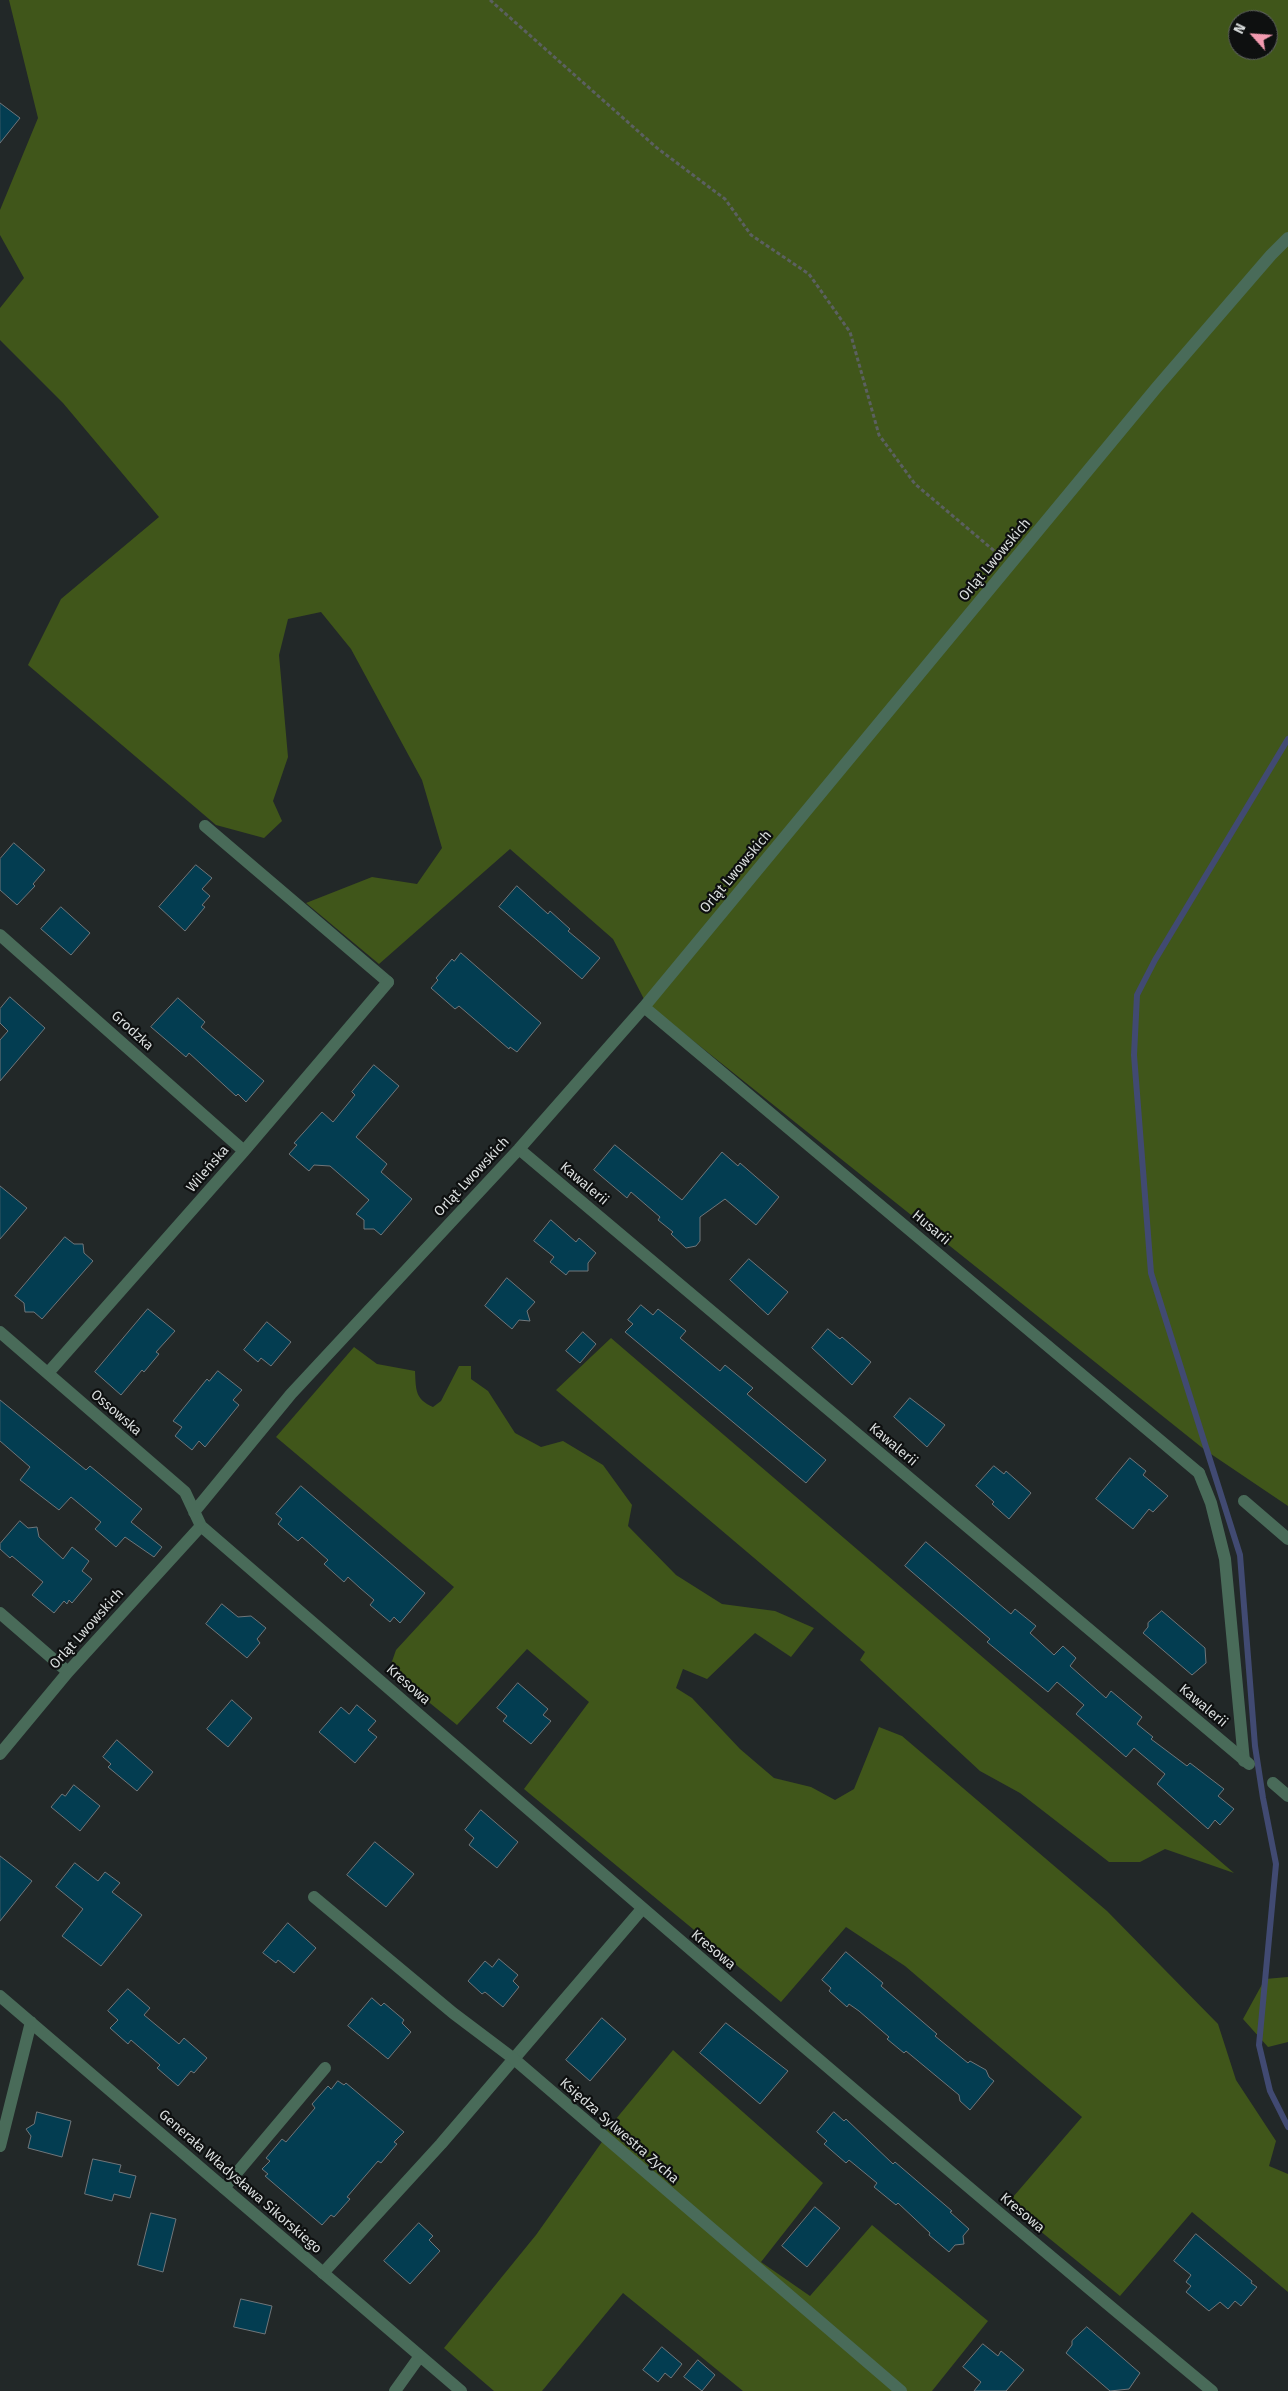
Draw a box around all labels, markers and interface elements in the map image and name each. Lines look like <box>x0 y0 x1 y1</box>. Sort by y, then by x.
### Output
north arrow <box>1228 10 1278 60</box>
text: N <box>1230 21 1250 37</box>
street label: Orląt Lwowskich <box>956 515 1034 605</box>
street label: Orląt Lwowskich <box>697 827 775 917</box>
street label: Grodzka <box>107 1008 157 1054</box>
street label: Orląt Lwowskich <box>431 1134 513 1220</box>
street label: Wileńska <box>183 1142 233 1196</box>
street label: Kawalerii <box>556 1159 612 1209</box>
street label: Husarii <box>908 1207 954 1249</box>
street label: Ossowska <box>87 1386 145 1440</box>
street label: Kawalerii <box>865 1420 921 1470</box>
street label: Orląt Lwowskich <box>46 1585 128 1673</box>
street label: Kresowa <box>382 1661 434 1709</box>
street label: Kawalerii <box>1175 1681 1231 1731</box>
street label: Kresowa <box>687 1927 739 1973</box>
street label: Księdza Sylwestra Zycha <box>556 2075 682 2187</box>
street label: Generała Władysława Sikorskiego <box>155 2107 325 2257</box>
street label: Kresowa <box>996 2190 1048 2236</box>

